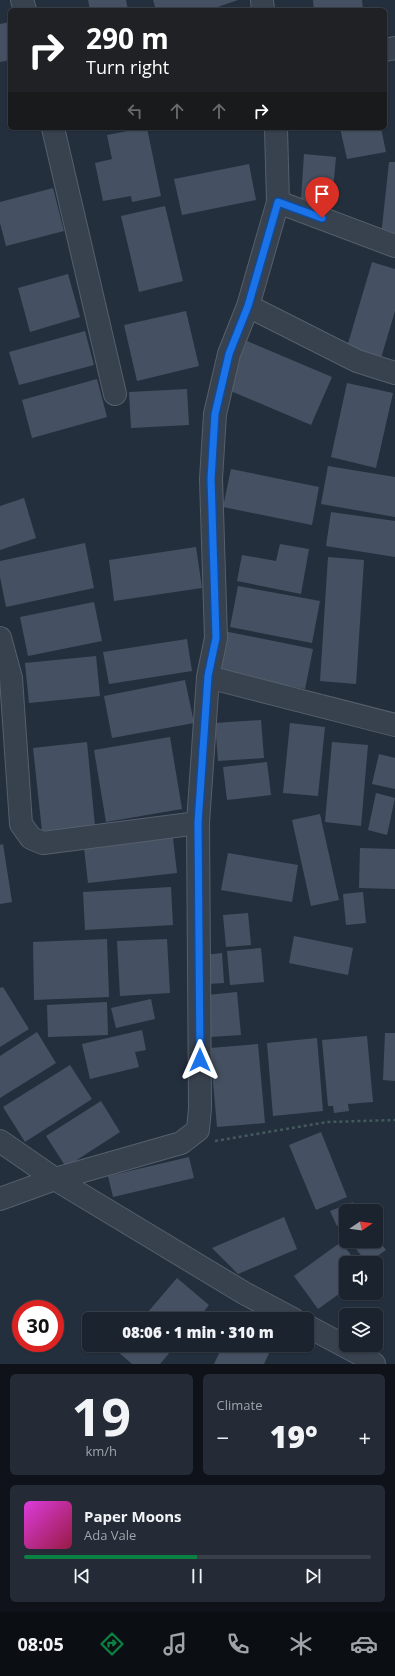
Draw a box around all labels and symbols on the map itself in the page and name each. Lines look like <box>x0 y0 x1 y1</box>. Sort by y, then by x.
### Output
pin <box>305 177 339 218</box>
position arrow <box>179 1039 221 1081</box>
north arrow <box>339 1204 383 1248</box>
speed limit sign: 30 <box>12 1300 64 1352</box>

